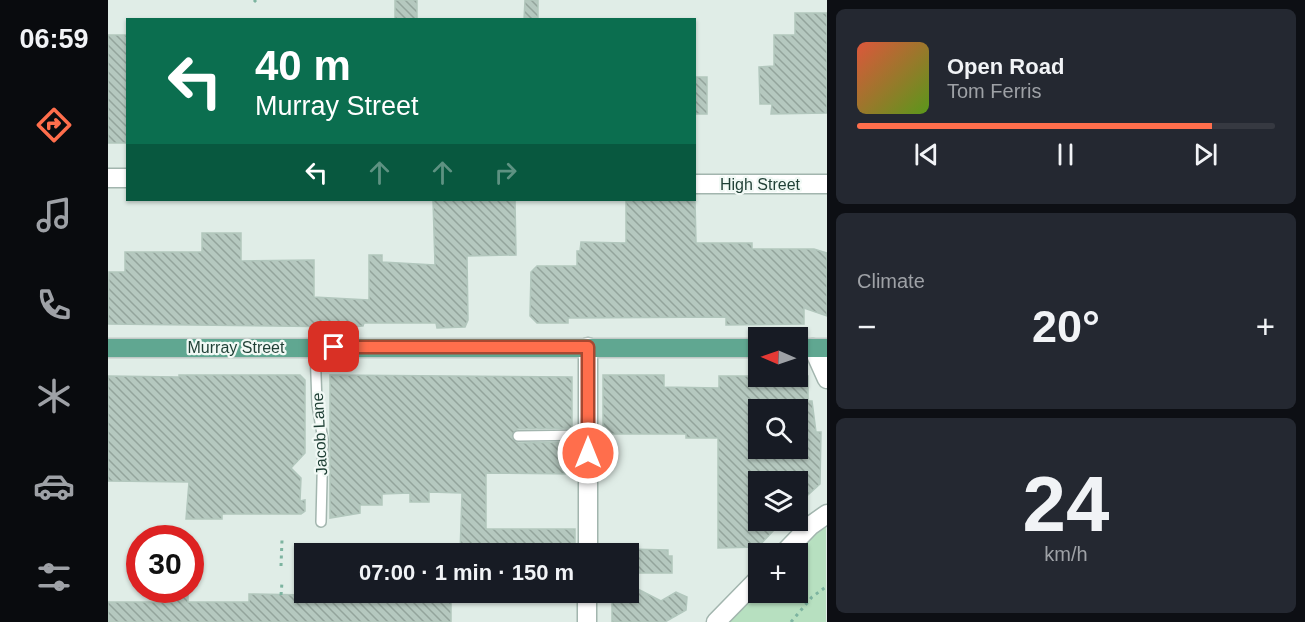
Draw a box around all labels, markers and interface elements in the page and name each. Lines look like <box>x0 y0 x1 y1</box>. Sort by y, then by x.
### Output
text: 06:59 <box>19 24 89 54</box>
icon: left <box>156 42 234 120</box>
text: 40 m <box>255 42 351 89</box>
text: Open Road <box>947 54 1064 79</box>
text: Tom Ferris <box>947 80 1041 102</box>
text: Murray Street <box>255 91 419 121</box>
icon: directions <box>33 104 75 146</box>
icon: previous <box>910 138 943 171</box>
icon: pause <box>1049 138 1082 171</box>
icon: next <box>1189 138 1222 171</box>
icon: left <box>300 156 333 189</box>
icon: ahead <box>363 156 396 189</box>
icon: ahead <box>426 156 459 189</box>
icon: right <box>489 156 522 189</box>
street label: High Street <box>720 176 801 193</box>
icon: music <box>33 194 75 236</box>
text: Climate <box>857 270 925 292</box>
icon: phone <box>33 284 75 326</box>
text: 20° <box>1032 301 1100 352</box>
text: − <box>857 308 876 345</box>
text: + <box>1256 308 1275 345</box>
pin <box>308 321 359 372</box>
north arrow <box>748 327 808 387</box>
map controls <box>748 327 808 603</box>
icon: arrive <box>317 330 350 363</box>
street label: Murray Street <box>188 339 285 356</box>
icon: climate <box>33 375 75 417</box>
street label: Jacob Lane <box>309 392 330 476</box>
button: search <box>748 399 808 459</box>
position arrow <box>556 421 620 485</box>
text: 24 <box>1023 460 1109 548</box>
icon: car <box>33 465 75 507</box>
button: layers <box>748 471 808 531</box>
speed limit sign: 30 <box>126 525 204 603</box>
button: + <box>748 543 808 603</box>
text: km/h <box>1044 543 1088 565</box>
icon: filters <box>33 556 75 598</box>
text: 07:00 · 1 min · 150 m <box>359 560 574 585</box>

